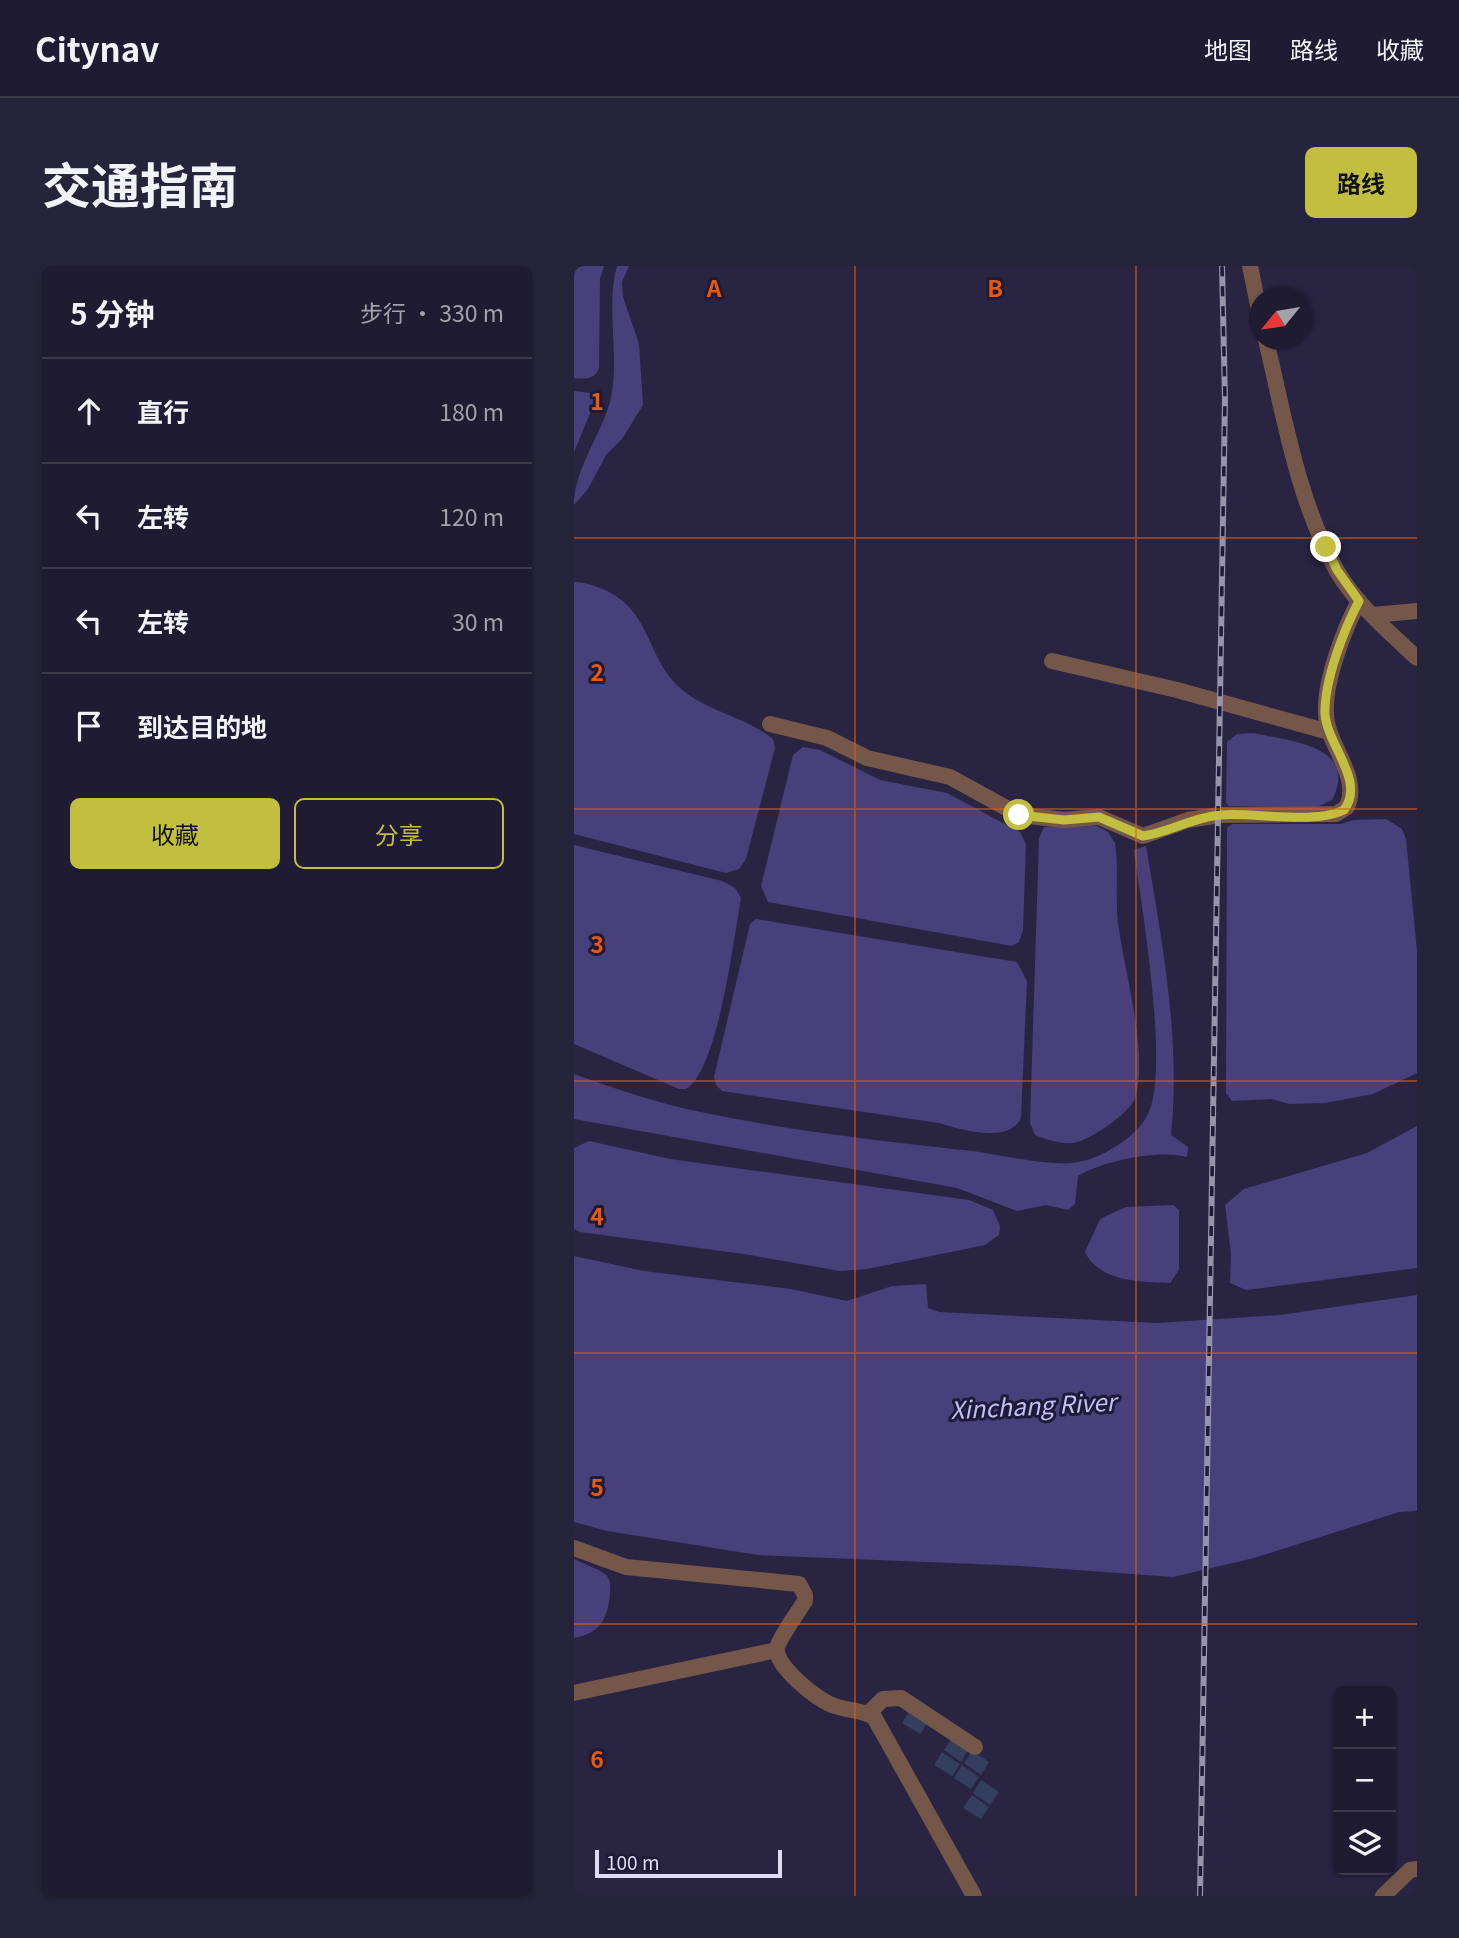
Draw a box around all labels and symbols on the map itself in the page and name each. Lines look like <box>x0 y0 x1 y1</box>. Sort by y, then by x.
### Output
text: A <box>706 270 722 304</box>
text: B <box>987 270 1003 304</box>
north arrow <box>1249 287 1312 350</box>
text: 1 <box>590 383 604 417</box>
route end <box>1310 531 1341 562</box>
text: 2 <box>590 654 604 688</box>
route start <box>1003 799 1034 830</box>
text: 3 <box>590 926 604 960</box>
text: 4 <box>590 1198 604 1232</box>
water label: Xinchang River <box>949 1382 1120 1426</box>
text: 5 <box>590 1469 604 1503</box>
text: 6 <box>590 1741 604 1775</box>
scale bar <box>595 1847 782 1879</box>

